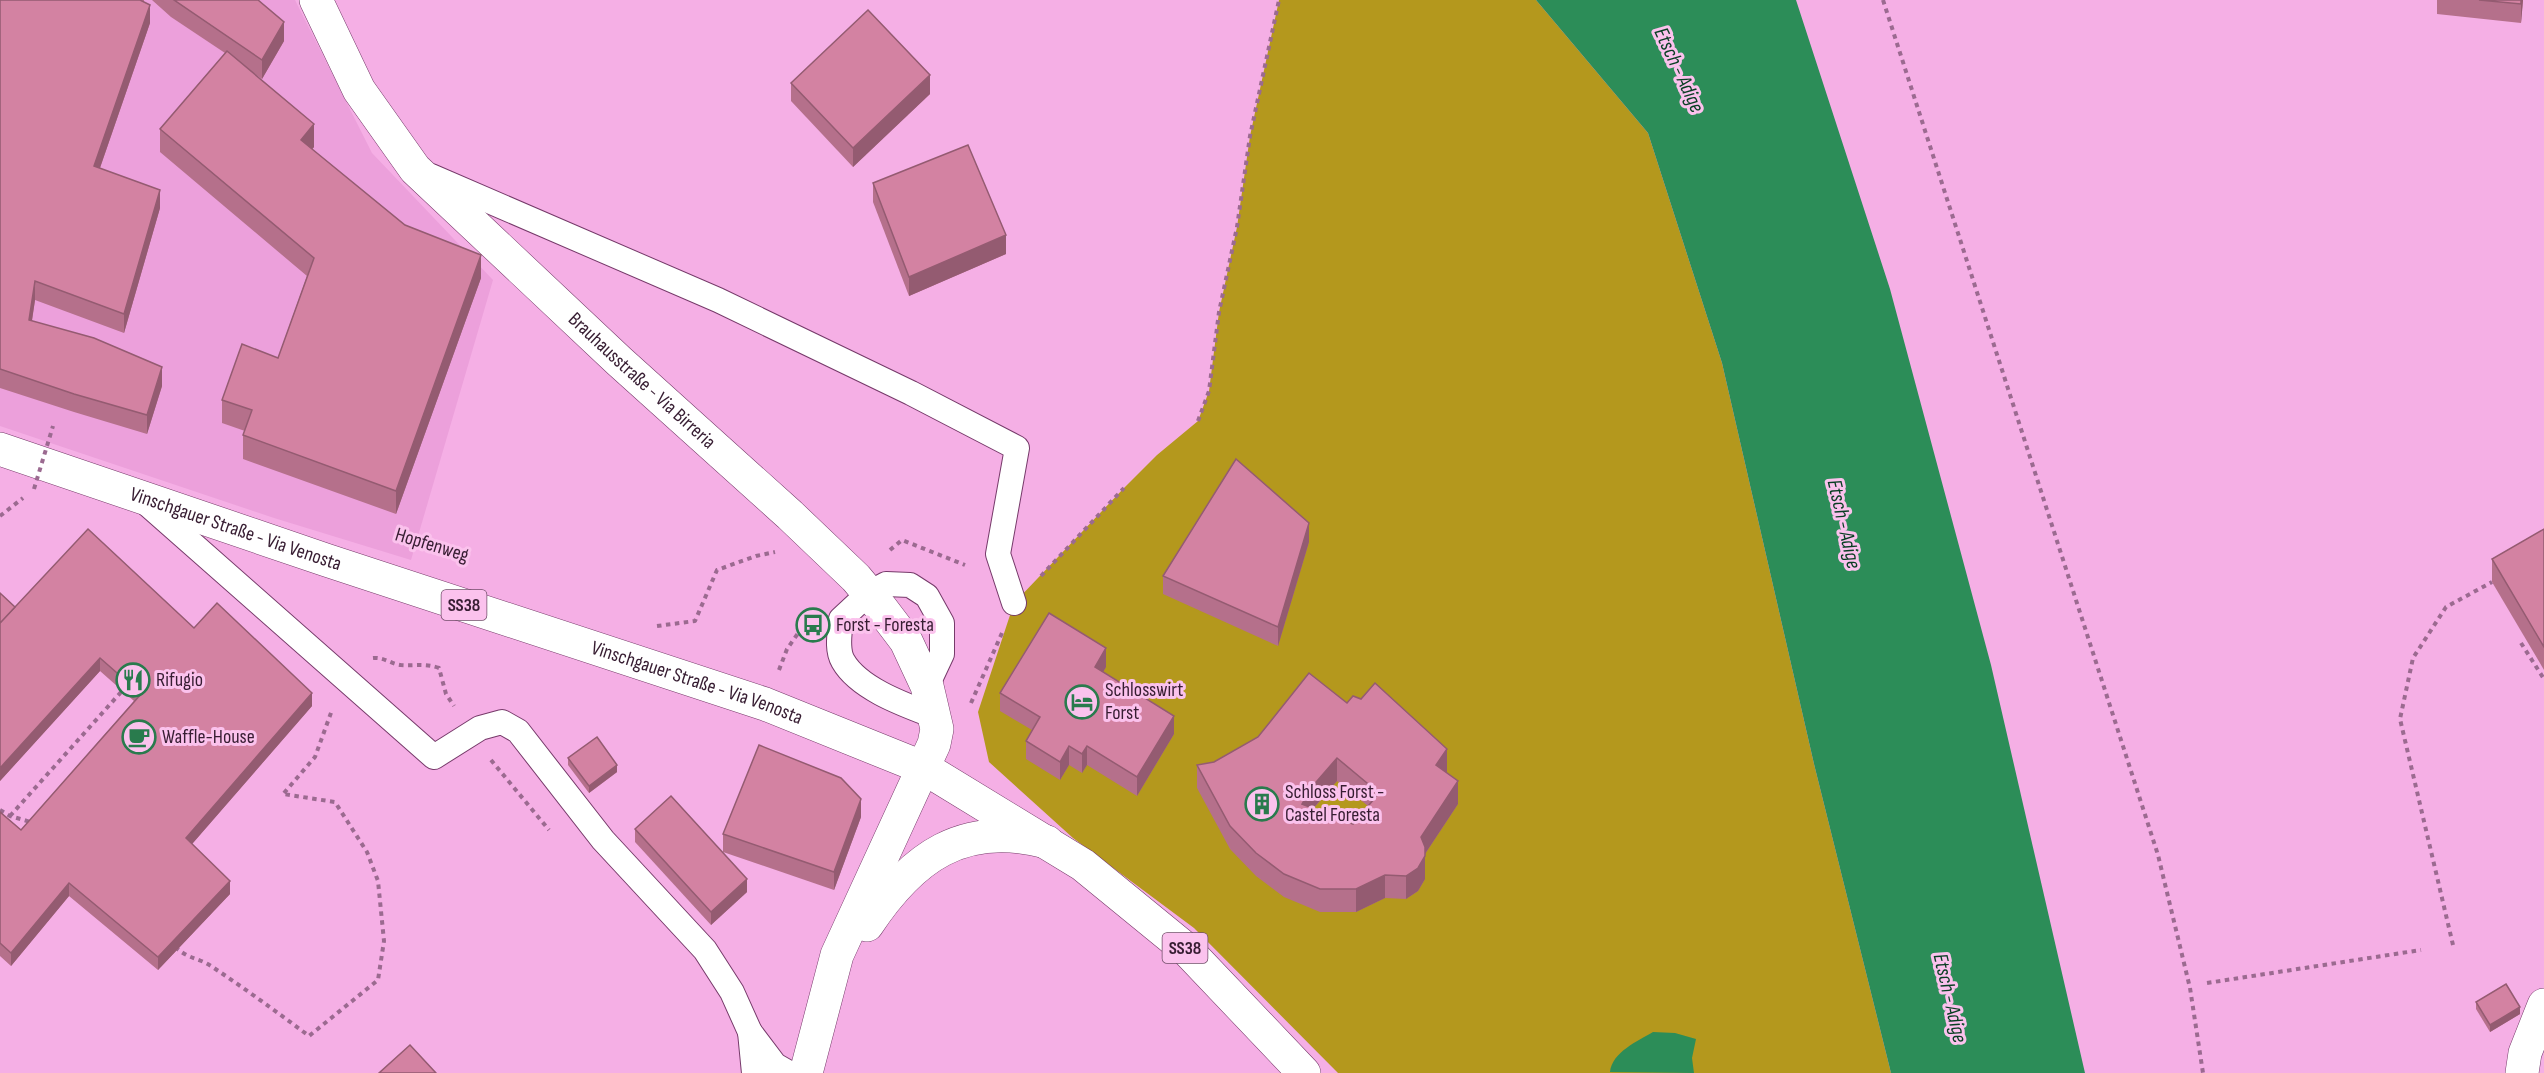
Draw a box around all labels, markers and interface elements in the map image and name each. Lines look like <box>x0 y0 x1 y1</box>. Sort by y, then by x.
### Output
water label: Etsch - Adige <box>1648 24 1710 116</box>
street label: Brauhausstraße - Via Birreria <box>563 307 721 454</box>
water label: Etsch - Adige <box>1822 477 1866 571</box>
street label: Vinschgauer Straße - Via Venosta <box>127 482 344 576</box>
street label: Hopfenweg <box>392 522 472 568</box>
road number: SS38 <box>442 590 486 620</box>
bus stop icon: Forst - Foresta <box>795 607 831 643</box>
place label: Forst - Foresta <box>836 613 934 637</box>
street label: Vinschgauer Straße - Via Venosta <box>588 636 806 730</box>
restaurant icon: Rifugio <box>115 662 151 698</box>
place label: Rifugio <box>156 668 203 692</box>
place label: Schlosswirt Forst <box>1105 678 1183 725</box>
hotel icon: Schlosswirt Forst <box>1064 684 1100 720</box>
cafe icon: Waffle-House <box>121 719 157 755</box>
place label: Waffle-House <box>162 725 255 749</box>
place label: Schloss Forst - Castel Foresta <box>1285 780 1384 827</box>
building icon: Schloss Forst - Castel Foresta <box>1244 786 1280 822</box>
road number: SS38 <box>1162 933 1208 963</box>
water label: Etsch - Adige <box>1928 951 1972 1045</box>

